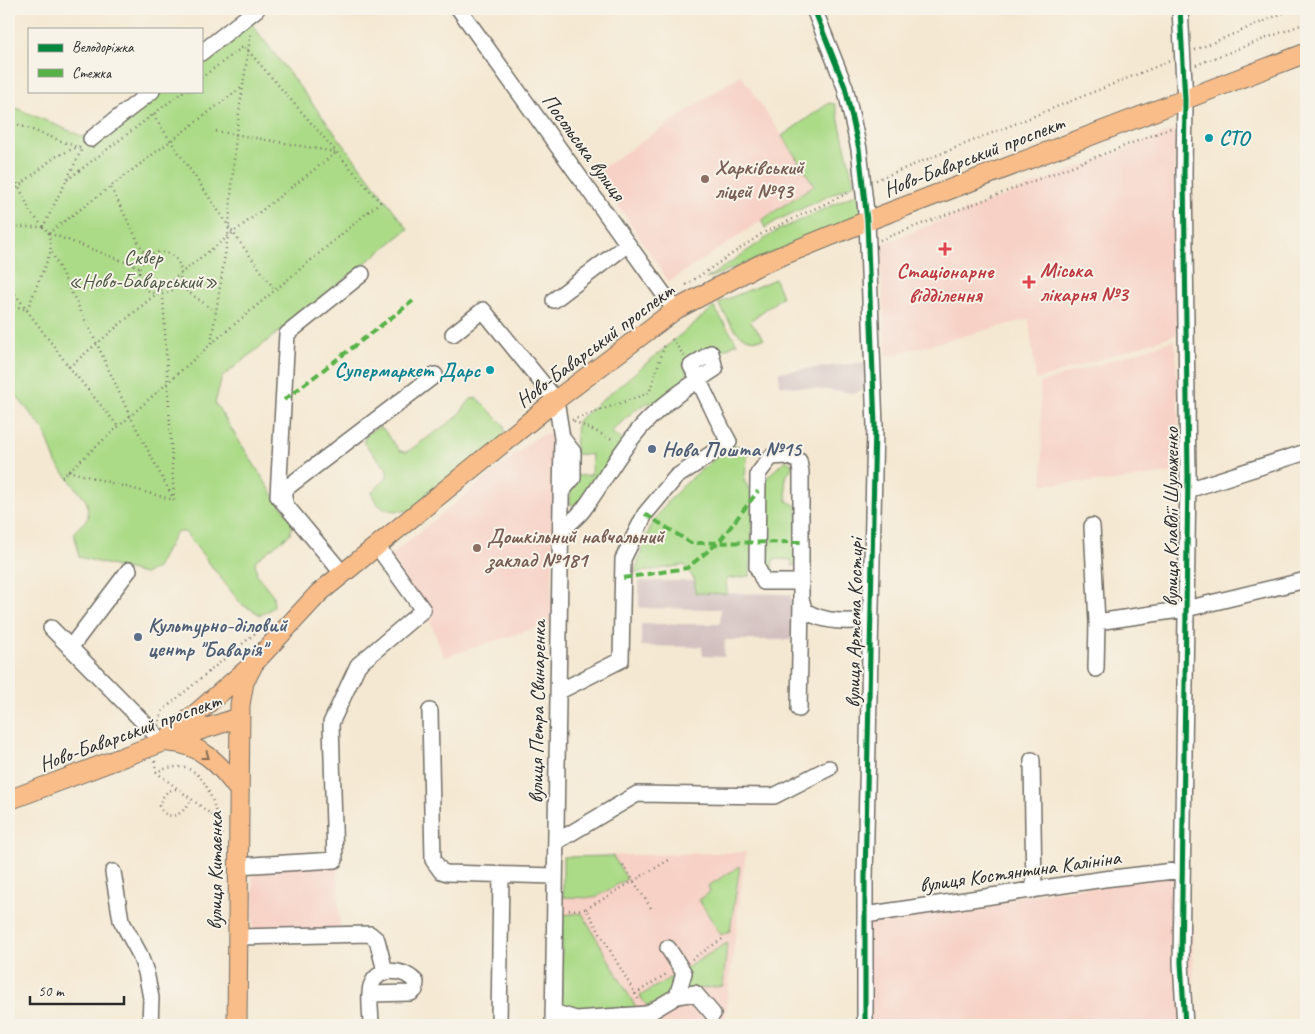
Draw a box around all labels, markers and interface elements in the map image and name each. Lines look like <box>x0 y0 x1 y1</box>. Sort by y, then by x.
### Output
legend <box>28 28 202 92</box>
text: Велодоріжка <box>72 38 135 57</box>
text: Стежка <box>72 64 112 83</box>
street label: Посольська вулиця <box>536 88 633 207</box>
street label: Ново-Баварський проспект <box>880 109 1069 203</box>
place label: CTO <box>1219 125 1252 151</box>
marker: CTO <box>1203 132 1215 144</box>
place label: Харківський ліцей №93 <box>715 154 806 204</box>
marker: Харківський ліцей №93 <box>699 173 711 185</box>
marker: Стаціонарне відділення <box>938 242 952 256</box>
park label: Сквер «Ново-Баварський» <box>68 244 218 294</box>
place label: Міська лікарня №3 <box>1040 257 1130 307</box>
place label: Стаціонарне відділення <box>896 258 996 308</box>
marker: Міська лікарня №3 <box>1022 275 1036 289</box>
street label: Ново-Баварський проспект <box>511 276 680 413</box>
place label: Супермаркет Дарс <box>334 357 481 383</box>
marker: Супермаркет Дарс <box>484 364 496 376</box>
street label: вулиця Клавдії Шульженко <box>1158 426 1184 607</box>
place label: Нова Пошта №15 <box>662 436 803 462</box>
marker: Нова Пошта №15 <box>646 443 658 455</box>
place label: Дошкільний навчальний заклад №181 <box>484 523 666 574</box>
street label: вулиця Артема Костирі <box>840 535 869 708</box>
marker: Дошкільний навчальний заклад №181 <box>471 542 483 554</box>
place label: Культурно-діловий центр "Баварія" <box>148 612 289 662</box>
street label: вулиця Петра Свинаренка <box>522 618 552 804</box>
marker: Культурно-діловий центр "Баварія" <box>132 631 144 643</box>
street label: Ново-Баварський проспект <box>35 687 226 777</box>
one-way arrow <box>200 750 209 758</box>
street label: вулиця Китаєнка <box>202 810 228 930</box>
street label: вулиця Костянтина Калініна <box>918 844 1124 898</box>
scale bar <box>30 974 124 1006</box>
text: 50 m <box>38 982 65 1001</box>

